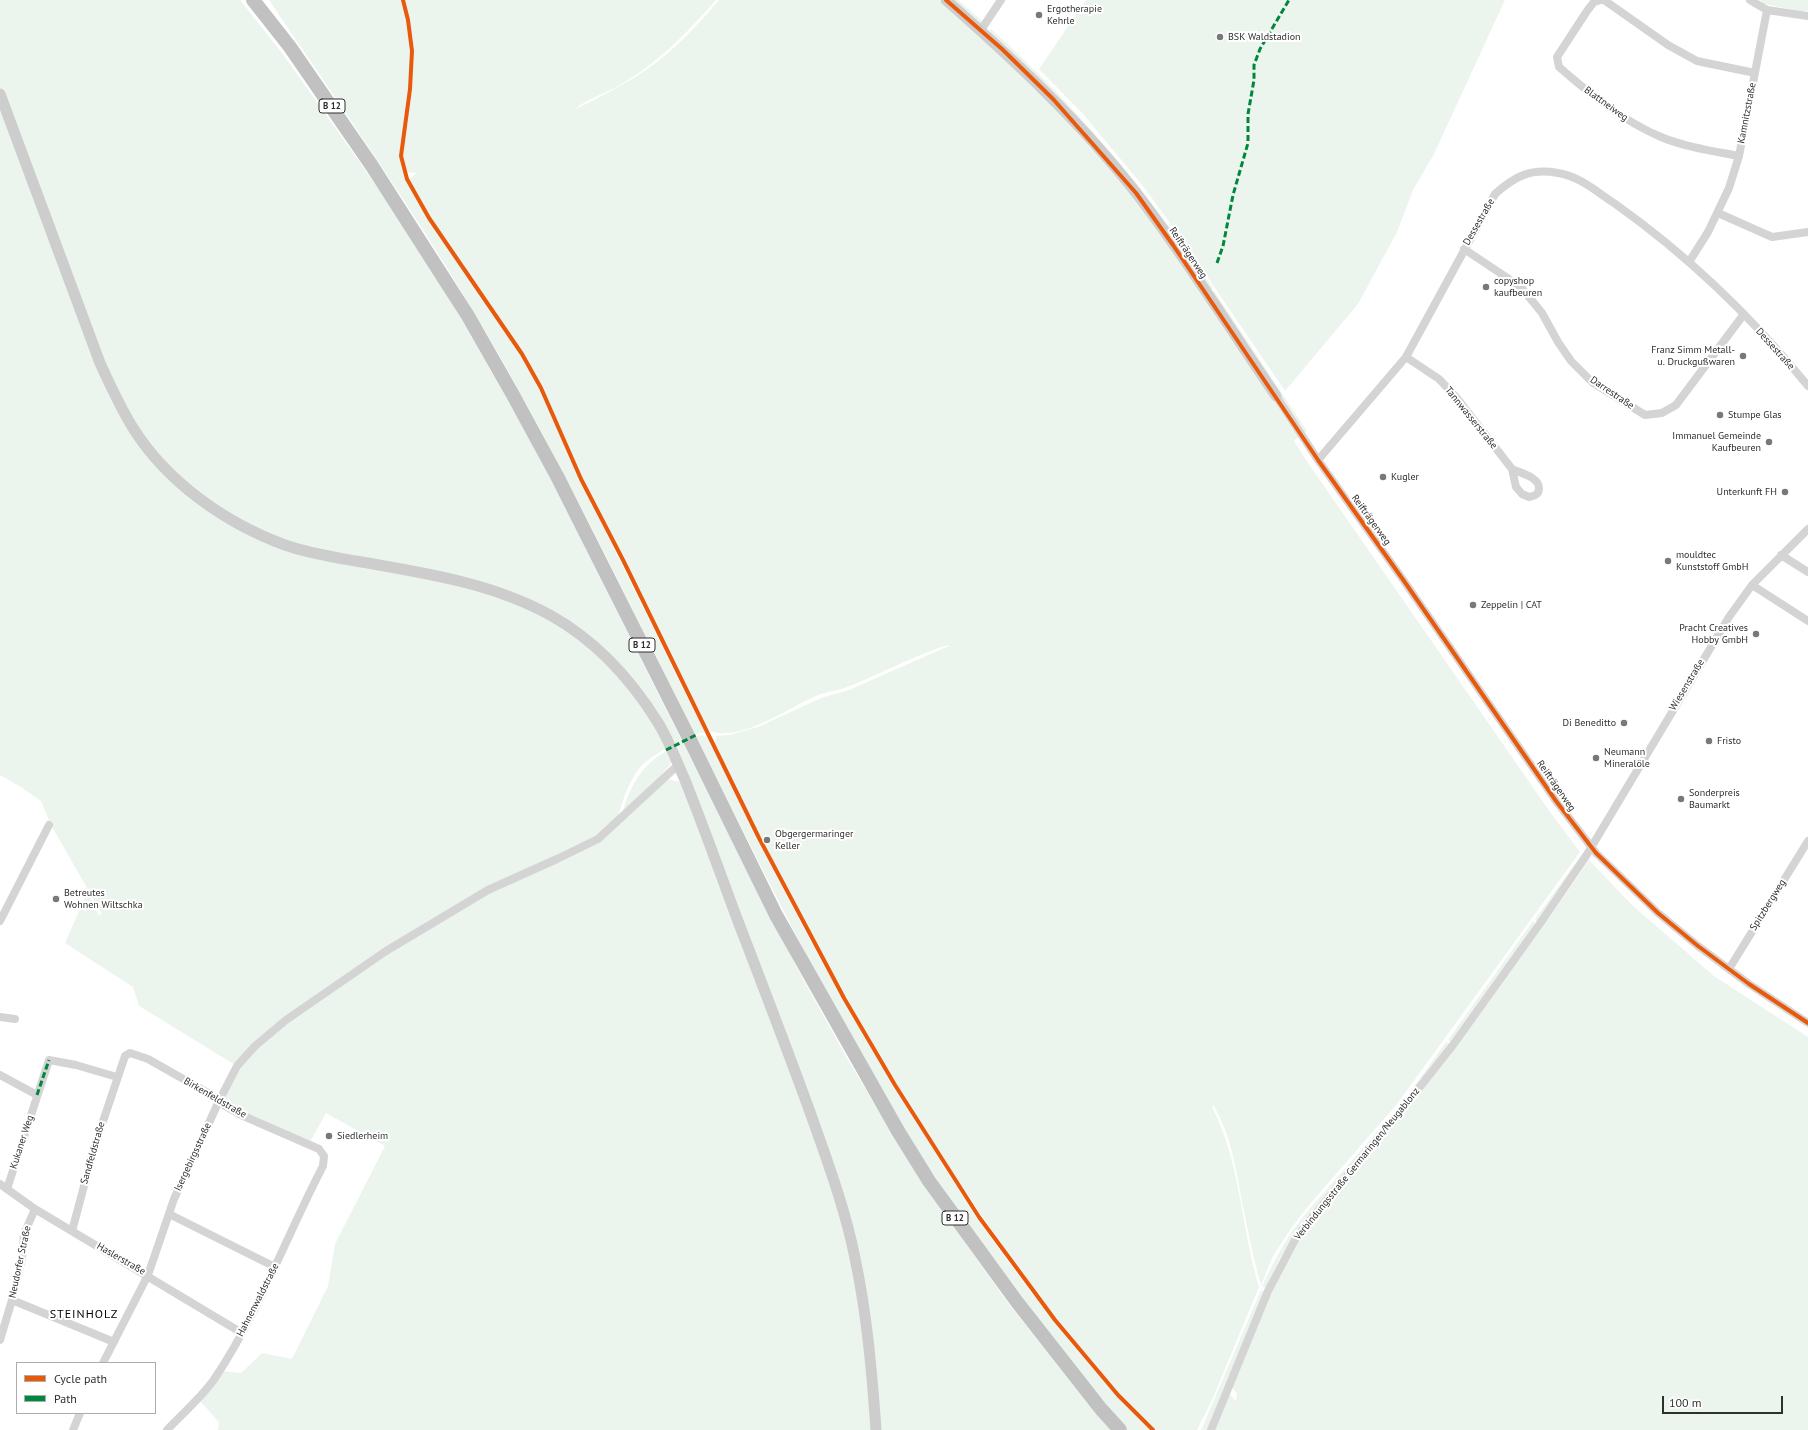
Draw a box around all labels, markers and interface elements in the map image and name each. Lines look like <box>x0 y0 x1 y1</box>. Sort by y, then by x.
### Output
place label: Ergotherapie Kehrle <box>1047 3 1102 26</box>
marker: Ergotherapie Kehrle <box>1034 10 1044 20</box>
place label: BSK Waldstadion <box>1228 31 1300 43</box>
marker: BSK Waldstadion <box>1215 32 1225 42</box>
street label: Kamnitzstraße <box>1735 81 1759 145</box>
street label: Blattneiweg <box>1582 84 1630 124</box>
road number: B 12 <box>319 99 345 113</box>
street label: Dessestraße <box>1461 196 1497 248</box>
street label: Reifträgerweg <box>1166 225 1210 281</box>
place label: copyshop kaufbeuren <box>1494 275 1542 298</box>
marker: copyshop kaufbeuren <box>1481 282 1491 292</box>
street label: Dessestraße <box>1753 326 1797 372</box>
place label: Franz Simm Metall- u. Druckgußwaren <box>1651 344 1735 368</box>
marker: Franz Simm Metall- u. Druckgußwaren <box>1738 351 1748 361</box>
street label: Darrestraße <box>1588 374 1636 412</box>
street label: Tannwasserstraße <box>1442 384 1500 452</box>
place label: Stumpe Glas <box>1728 409 1782 421</box>
marker: Stumpe Glas <box>1715 410 1725 420</box>
place label: Immanuel Gemeinde Kaufbeuren <box>1672 430 1761 454</box>
marker: Immanuel Gemeinde Kaufbeuren <box>1764 437 1774 447</box>
place label: Kugler <box>1391 471 1419 483</box>
marker: Kugler <box>1378 472 1388 482</box>
place label: Unterkunft FH <box>1717 486 1777 498</box>
marker: Unterkunft FH <box>1780 487 1790 497</box>
street label: Reifträgerweg <box>1349 492 1393 548</box>
place label: mouldtec Kunststoff GmbH <box>1676 549 1748 572</box>
marker: mouldtec Kunststoff GmbH <box>1663 556 1673 566</box>
place label: Zeppelin | CAT <box>1481 599 1542 611</box>
marker: Zeppelin | CAT <box>1468 600 1478 610</box>
place label: Pracht Creatives Hobby GmbH <box>1679 622 1748 646</box>
marker: Pracht Creatives Hobby GmbH <box>1751 629 1761 639</box>
road number: B 12 <box>629 638 655 652</box>
street label: Wiesenstraße <box>1667 657 1707 713</box>
place label: Di Beneditto <box>1563 717 1616 729</box>
marker: Di Beneditto <box>1619 718 1629 728</box>
place label: Fristo <box>1717 735 1741 747</box>
marker: Fristo <box>1704 736 1714 746</box>
place label: Neumann Mineralöle <box>1604 746 1650 770</box>
marker: Neumann Mineralöle <box>1591 753 1601 763</box>
street label: Reifträgerweg <box>1534 758 1578 814</box>
place label: Sonderpreis Baumarkt <box>1689 787 1740 810</box>
marker: Sonderpreis Baumarkt <box>1676 794 1686 804</box>
place label: Obgergermaringer Keller <box>775 828 853 852</box>
marker: Obgergermaringer Keller <box>762 835 772 845</box>
street label: Spitzbergweg <box>1748 877 1788 933</box>
place label: Betreutes Wohnen Wiltschka <box>64 887 143 910</box>
marker: Betreutes Wohnen Wiltschka <box>51 894 61 904</box>
street label: Birkenfeldstraße <box>181 1075 249 1121</box>
street label: Verbindungsstraße Germaringen/Neugablonz <box>1292 1085 1422 1243</box>
street label: Kukaner Weg <box>8 1114 36 1170</box>
street label: Sandfeldstraße <box>78 1120 108 1186</box>
street label: Isergebirgsstraße <box>172 1121 214 1193</box>
place label: Siedlerheim <box>337 1130 388 1142</box>
marker: Siedlerheim <box>324 1131 334 1141</box>
road number: B 12 <box>942 1211 968 1225</box>
street label: Neudorfer Straße <box>6 1225 34 1299</box>
street label: Haslerstraße <box>95 1240 147 1278</box>
street label: Hahnenwaldstraße <box>234 1261 282 1339</box>
district label: STEINHOLZ <box>50 1308 118 1322</box>
legend <box>16 1362 156 1414</box>
text: Cycle path <box>54 1371 107 1386</box>
scale bar <box>1664 1388 1785 1414</box>
text: Path <box>54 1391 77 1406</box>
text: 100 m <box>1669 1395 1702 1410</box>

